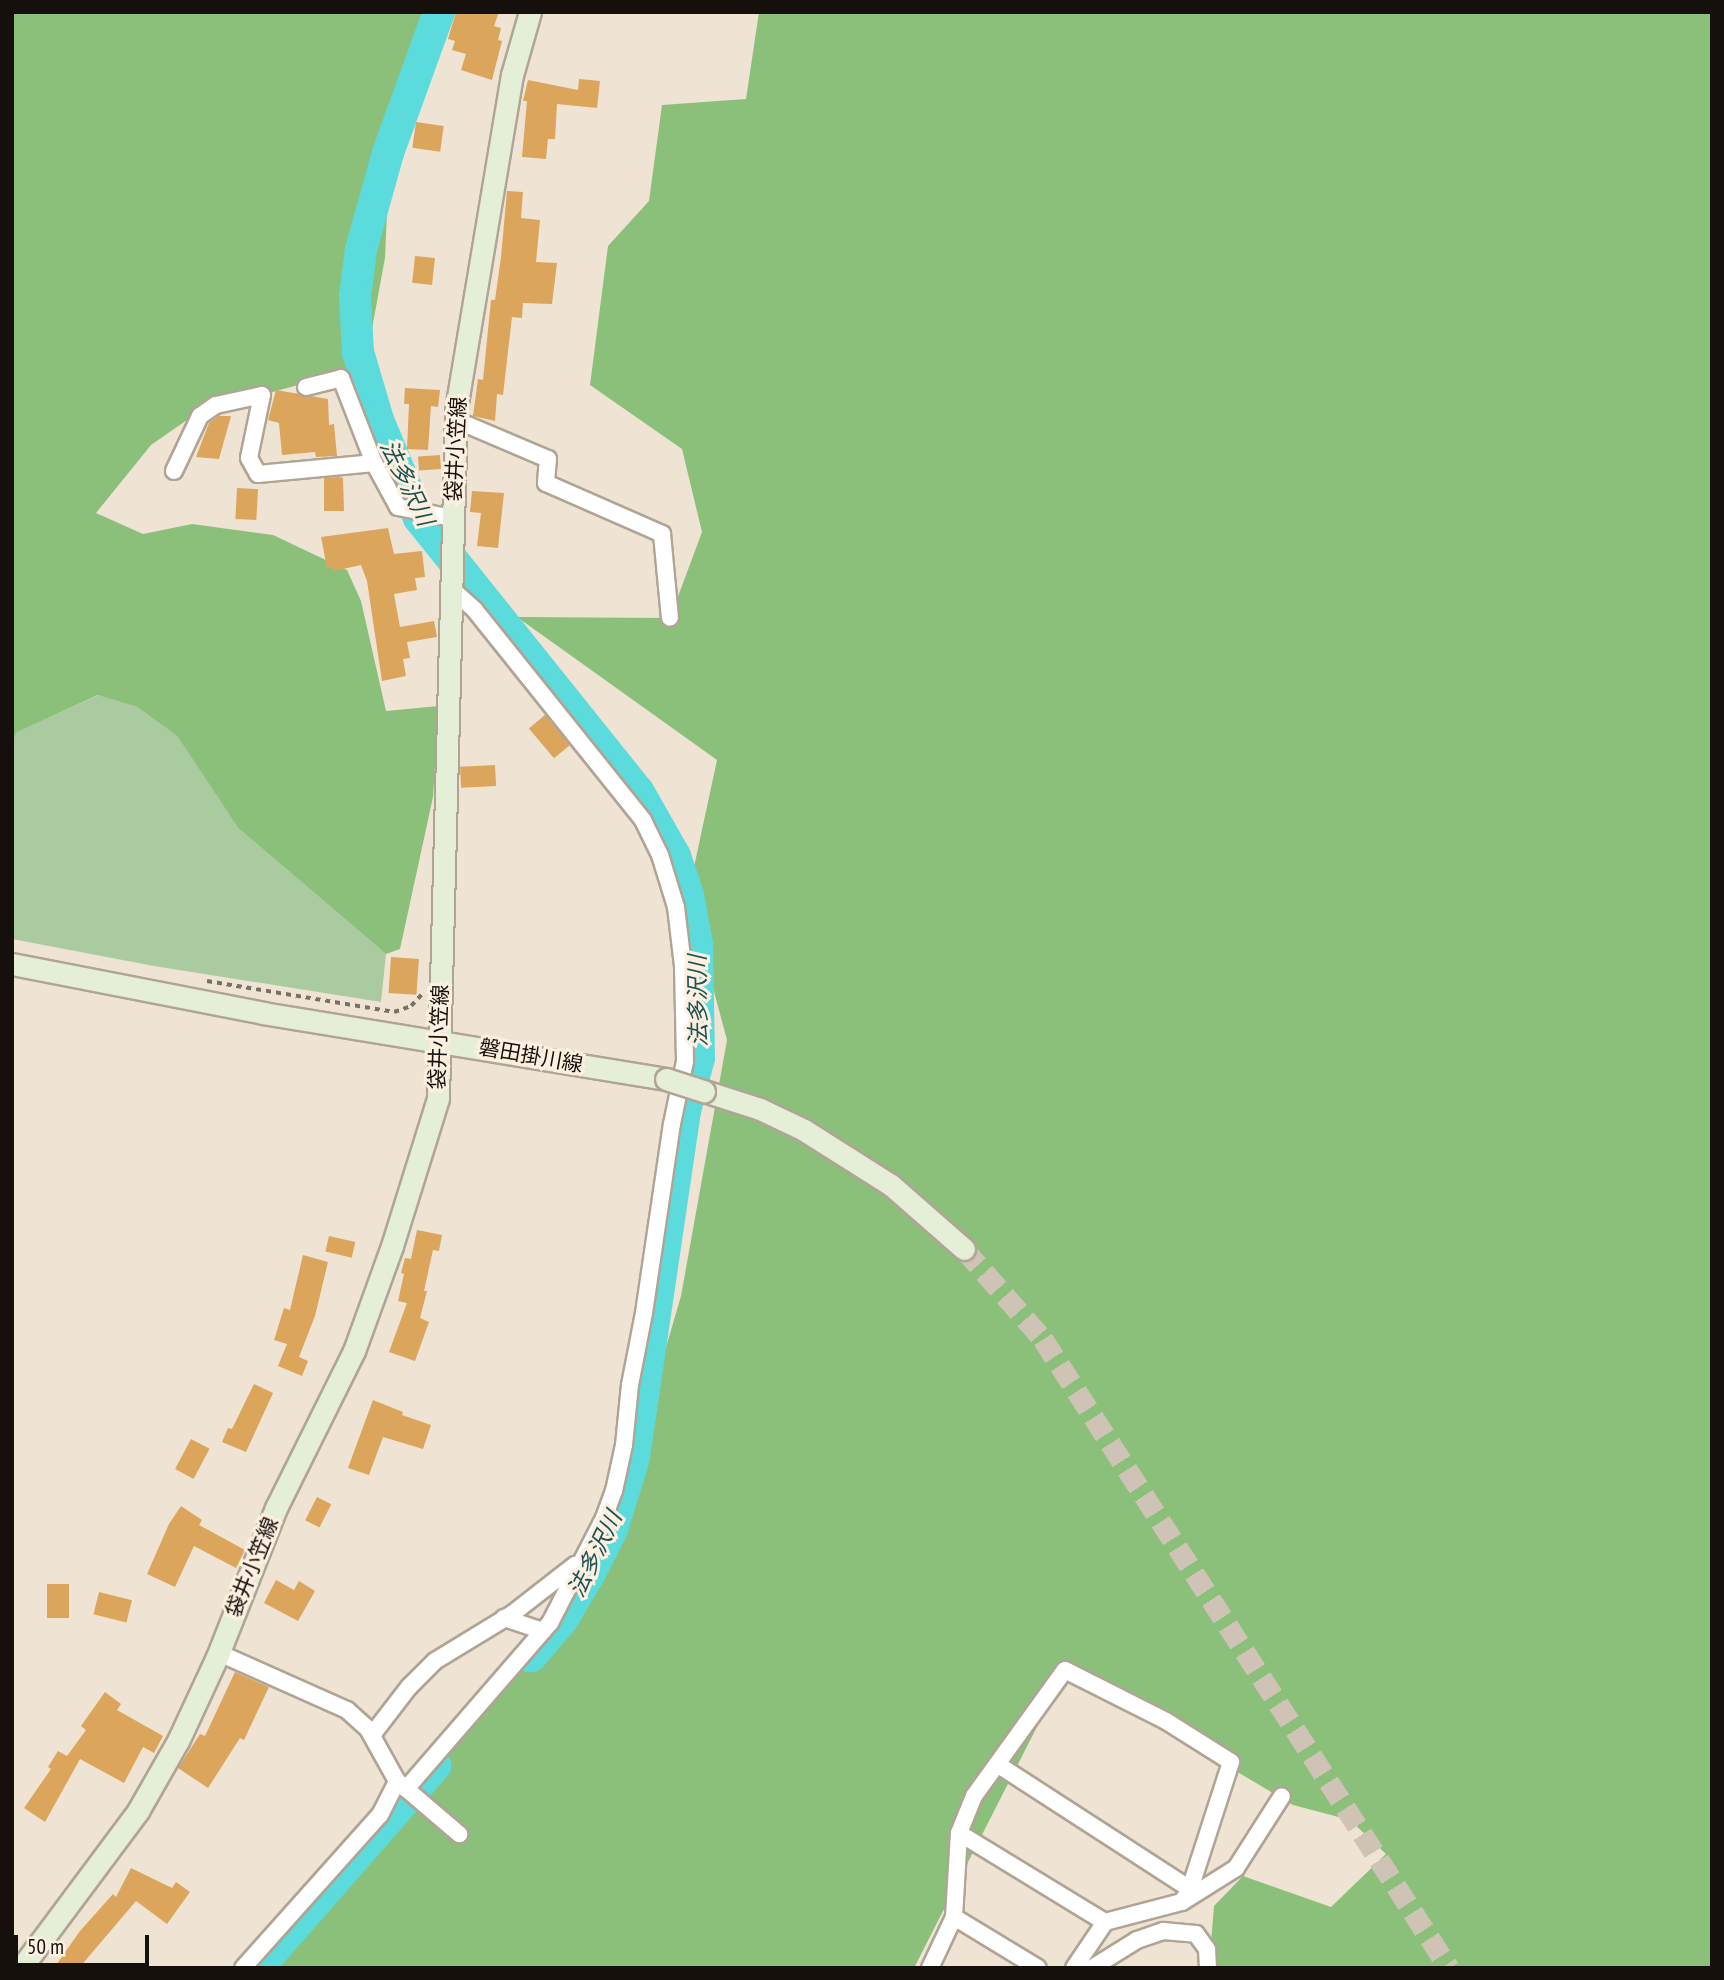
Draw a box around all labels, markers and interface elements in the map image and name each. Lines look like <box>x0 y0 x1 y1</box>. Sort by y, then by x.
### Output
street label: 袋井小笠線 <box>441 396 471 502</box>
water label: 法多沢川 <box>374 436 440 530</box>
water label: 法多沢川 <box>683 955 713 1047</box>
street label: 袋井小笠線 <box>425 984 453 1090</box>
street label: 磐田掛川線 <box>477 1034 585 1078</box>
water label: 法多沢川 <box>562 1507 628 1601</box>
street label: 袋井小笠線 <box>221 1514 283 1620</box>
scale bar <box>18 1920 152 1964</box>
text: 50 m <box>27 1933 64 1960</box>

